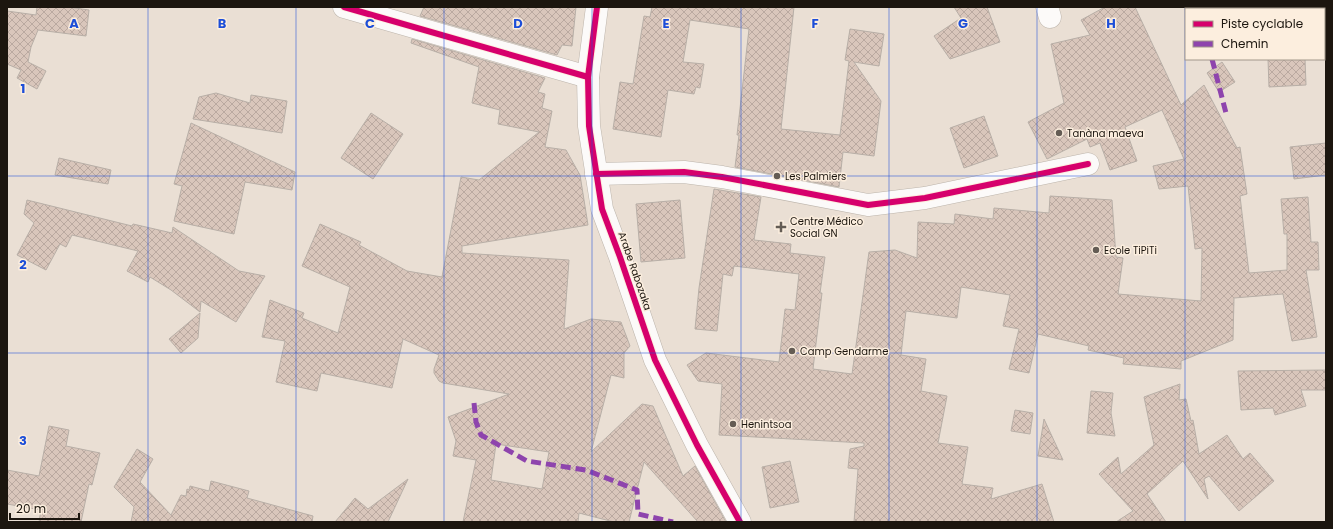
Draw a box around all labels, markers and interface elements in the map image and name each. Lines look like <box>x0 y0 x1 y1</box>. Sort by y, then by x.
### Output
legend <box>1185 8 1325 60</box>
text: A <box>69 14 79 33</box>
text: B <box>218 14 227 33</box>
text: C <box>365 14 375 33</box>
text: D <box>513 14 523 33</box>
text: E <box>662 14 670 33</box>
text: F <box>811 14 819 33</box>
text: G <box>958 14 968 33</box>
text: H <box>1106 14 1116 33</box>
text: Piste cyclable <box>1221 15 1303 32</box>
text: Chemin <box>1221 35 1268 52</box>
text: 1 <box>21 79 25 98</box>
place label: Tanàna maeva <box>1067 126 1144 141</box>
marker: Tanàna maeva <box>1054 128 1064 138</box>
place label: Les Palmiers <box>785 169 846 184</box>
marker: Les Palmiers <box>772 171 782 181</box>
place label: Centre Médico Social GN <box>790 214 863 241</box>
marker: Centre Médico Social GN <box>775 221 787 233</box>
street label: Arabe Rabozaka <box>615 230 655 312</box>
place label: Ecole TiPiTi <box>1104 243 1157 258</box>
marker: Ecole TiPiTi <box>1091 245 1101 255</box>
text: 2 <box>19 255 27 274</box>
place label: Camp Gendarme <box>800 344 888 359</box>
marker: Camp Gendarme <box>787 346 797 356</box>
place label: Henintsoa <box>741 417 791 432</box>
marker: Henintsoa <box>728 419 738 429</box>
text: 3 <box>19 431 27 450</box>
scale bar <box>10 495 79 521</box>
text: 20 m <box>16 500 46 517</box>

